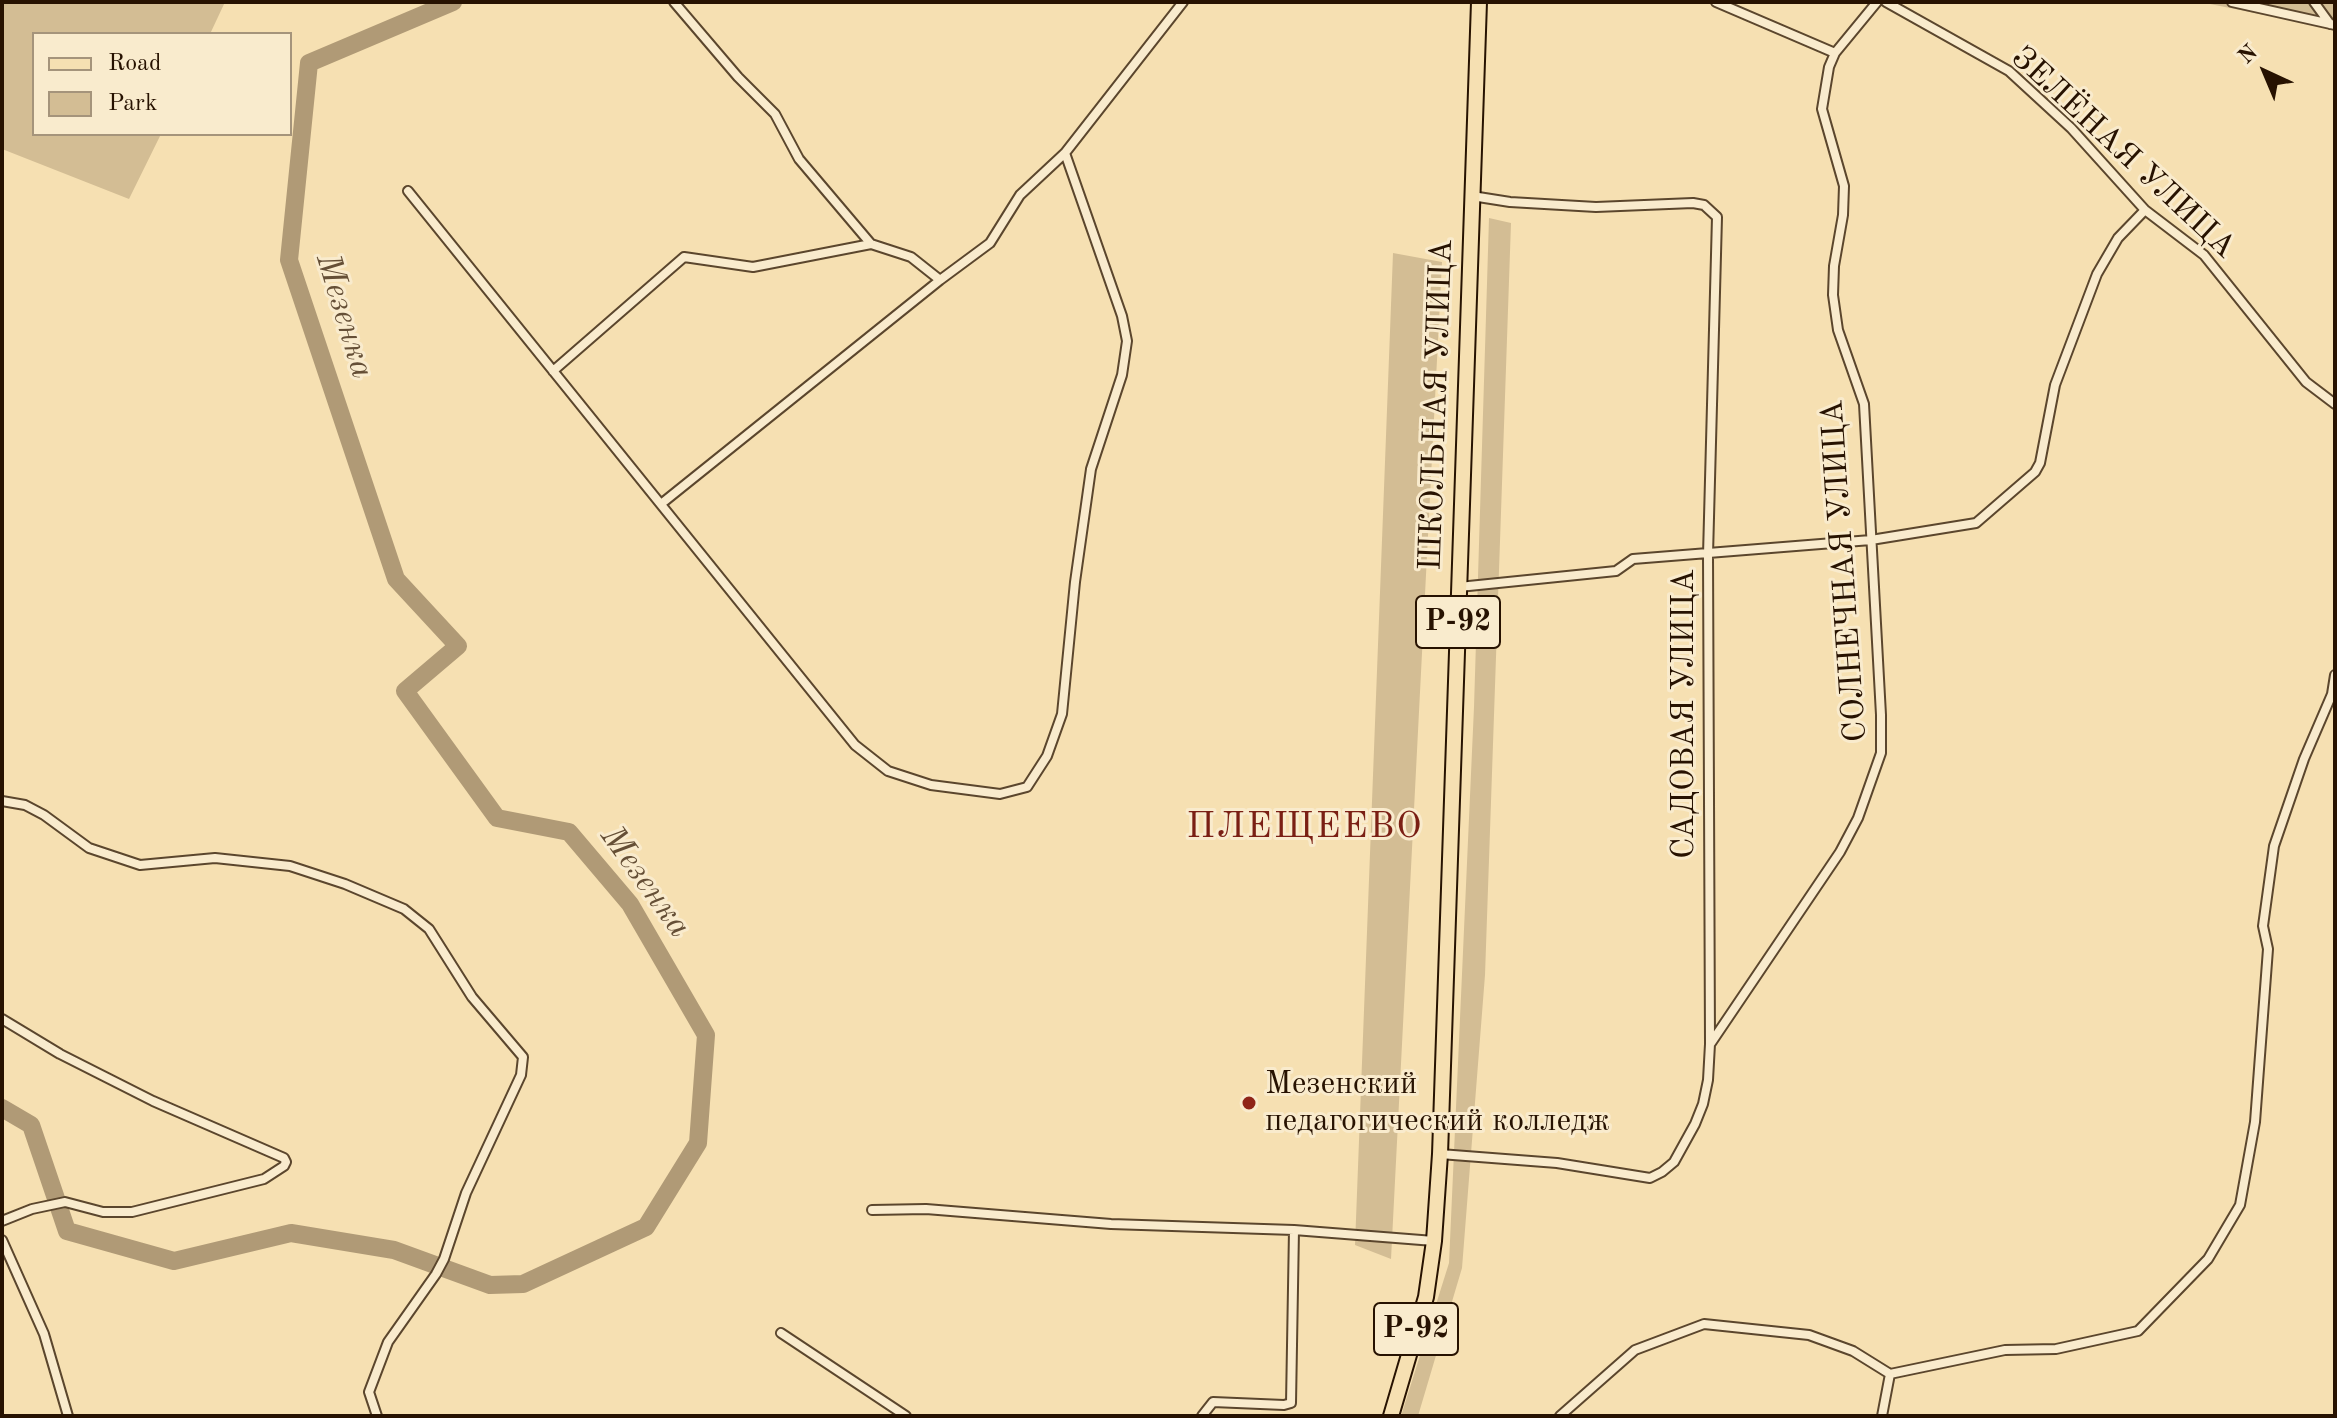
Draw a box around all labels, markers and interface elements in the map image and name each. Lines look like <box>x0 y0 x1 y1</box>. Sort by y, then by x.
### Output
legend <box>32 32 292 136</box>
north arrow <box>2225 32 2305 112</box>
street label: ЗЕЛЁНАЯ УЛИЦА <box>2003 39 2243 267</box>
text: N <box>2235 41 2262 68</box>
text: Road <box>108 52 161 76</box>
text: Park <box>108 92 157 116</box>
street label: ШКОЛЬНАЯ УЛИЦА <box>1412 239 1462 571</box>
water label: Мезенка <box>306 249 382 383</box>
street label: СОЛНЕЧНАЯ УЛИЦА <box>1814 399 1876 743</box>
street label: САДОВАЯ УЛИЦА <box>1666 569 1704 859</box>
road number: Р-92 <box>1416 596 1500 648</box>
district label: ПЛЕЩЕЕВО <box>1186 806 1424 850</box>
water label: Мезенка <box>591 818 699 946</box>
place label: Мезенский педагогический колледж <box>1265 1066 1610 1141</box>
marker: Мезенский педагогический колледж <box>1240 1094 1258 1112</box>
road number: Р-92 <box>1374 1303 1458 1355</box>

